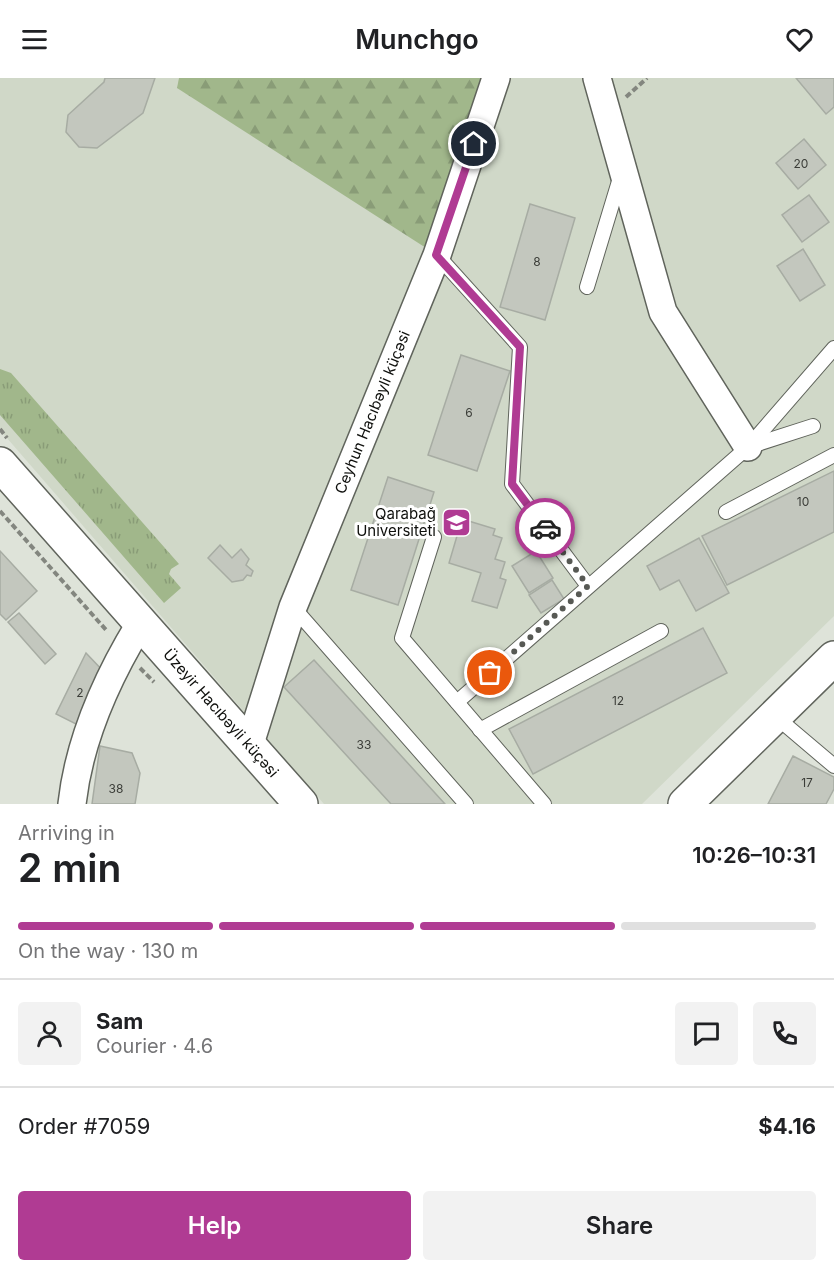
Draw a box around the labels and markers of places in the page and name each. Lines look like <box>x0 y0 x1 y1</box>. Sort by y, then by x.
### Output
pin <box>448 118 499 169</box>
place label: Qarabağ Universiteti <box>356 504 436 540</box>
school or university icon: Qarabağ Universiteti <box>441 507 473 539</box>
pin <box>464 647 515 698</box>

